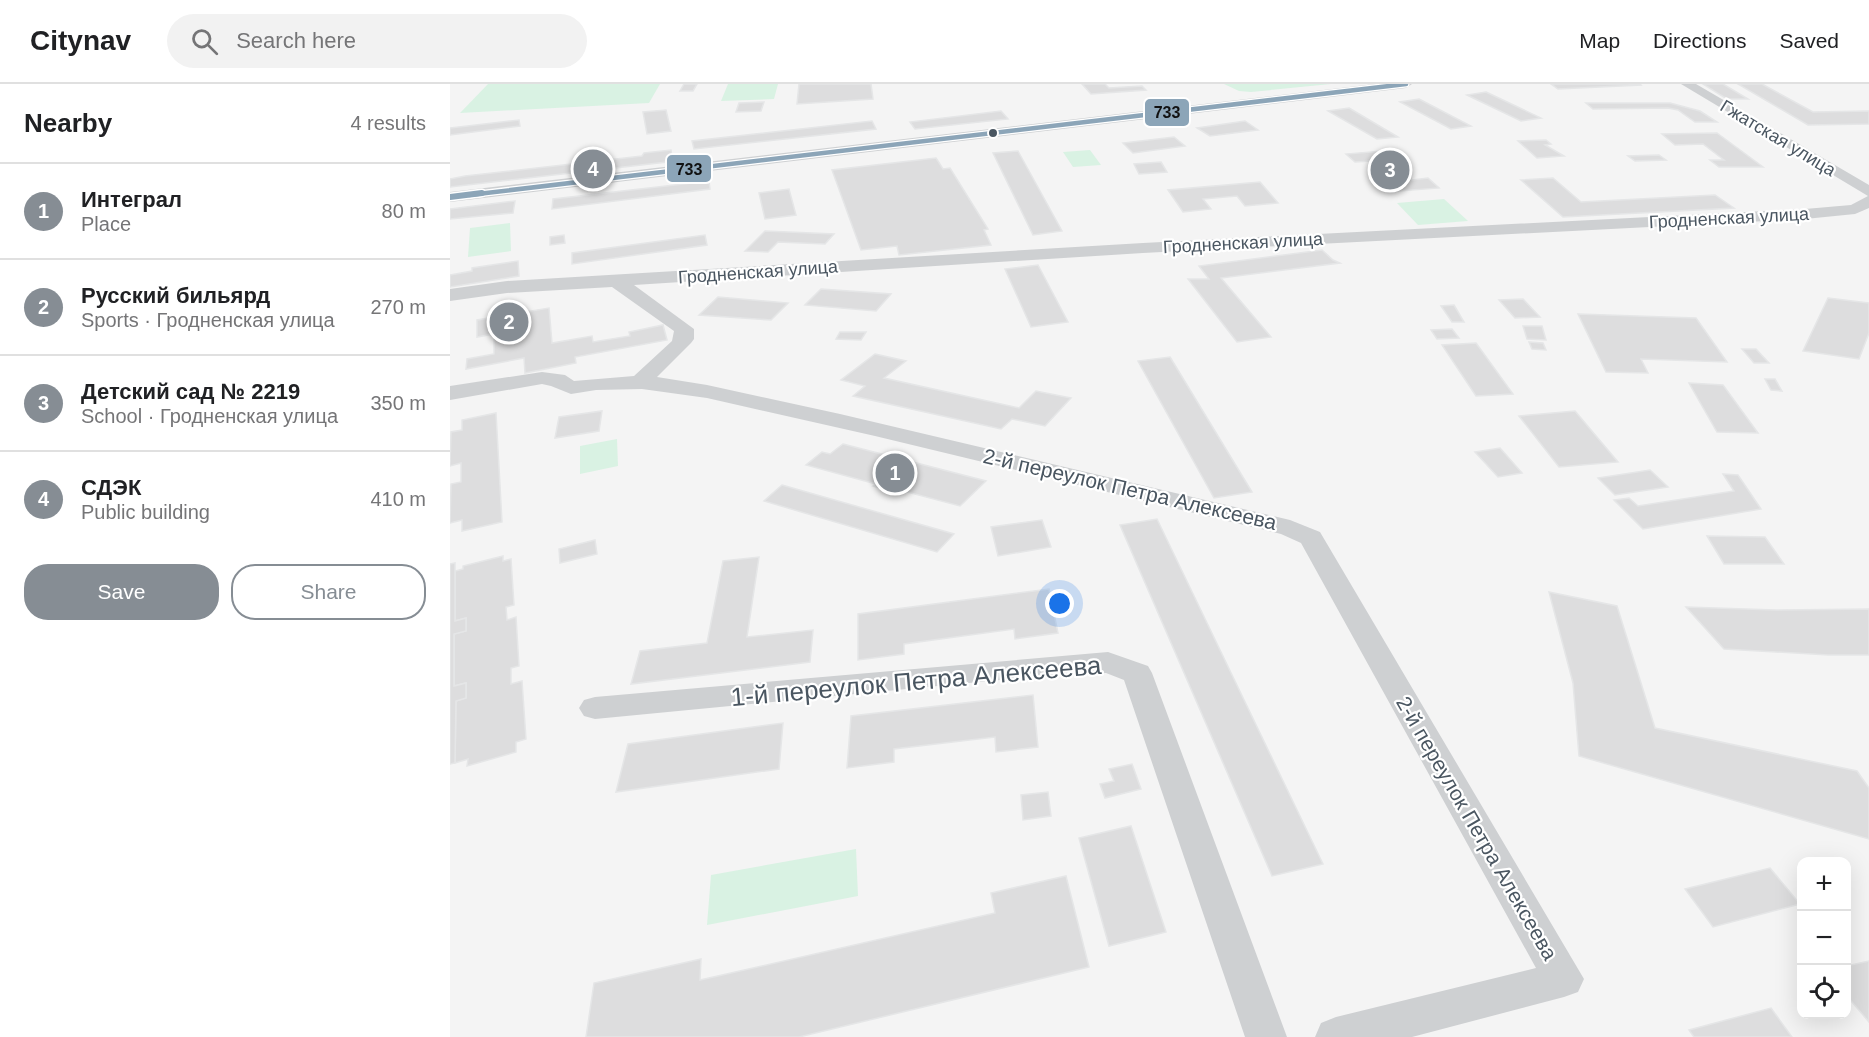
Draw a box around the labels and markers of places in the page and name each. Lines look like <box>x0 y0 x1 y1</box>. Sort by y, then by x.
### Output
unlabelled marker <box>987 127 999 139</box>
pin: 4 <box>574 146 612 191</box>
pin: 3 <box>1370 148 1410 193</box>
pin: 2 <box>490 300 528 344</box>
pin: 1 <box>876 450 914 496</box>

